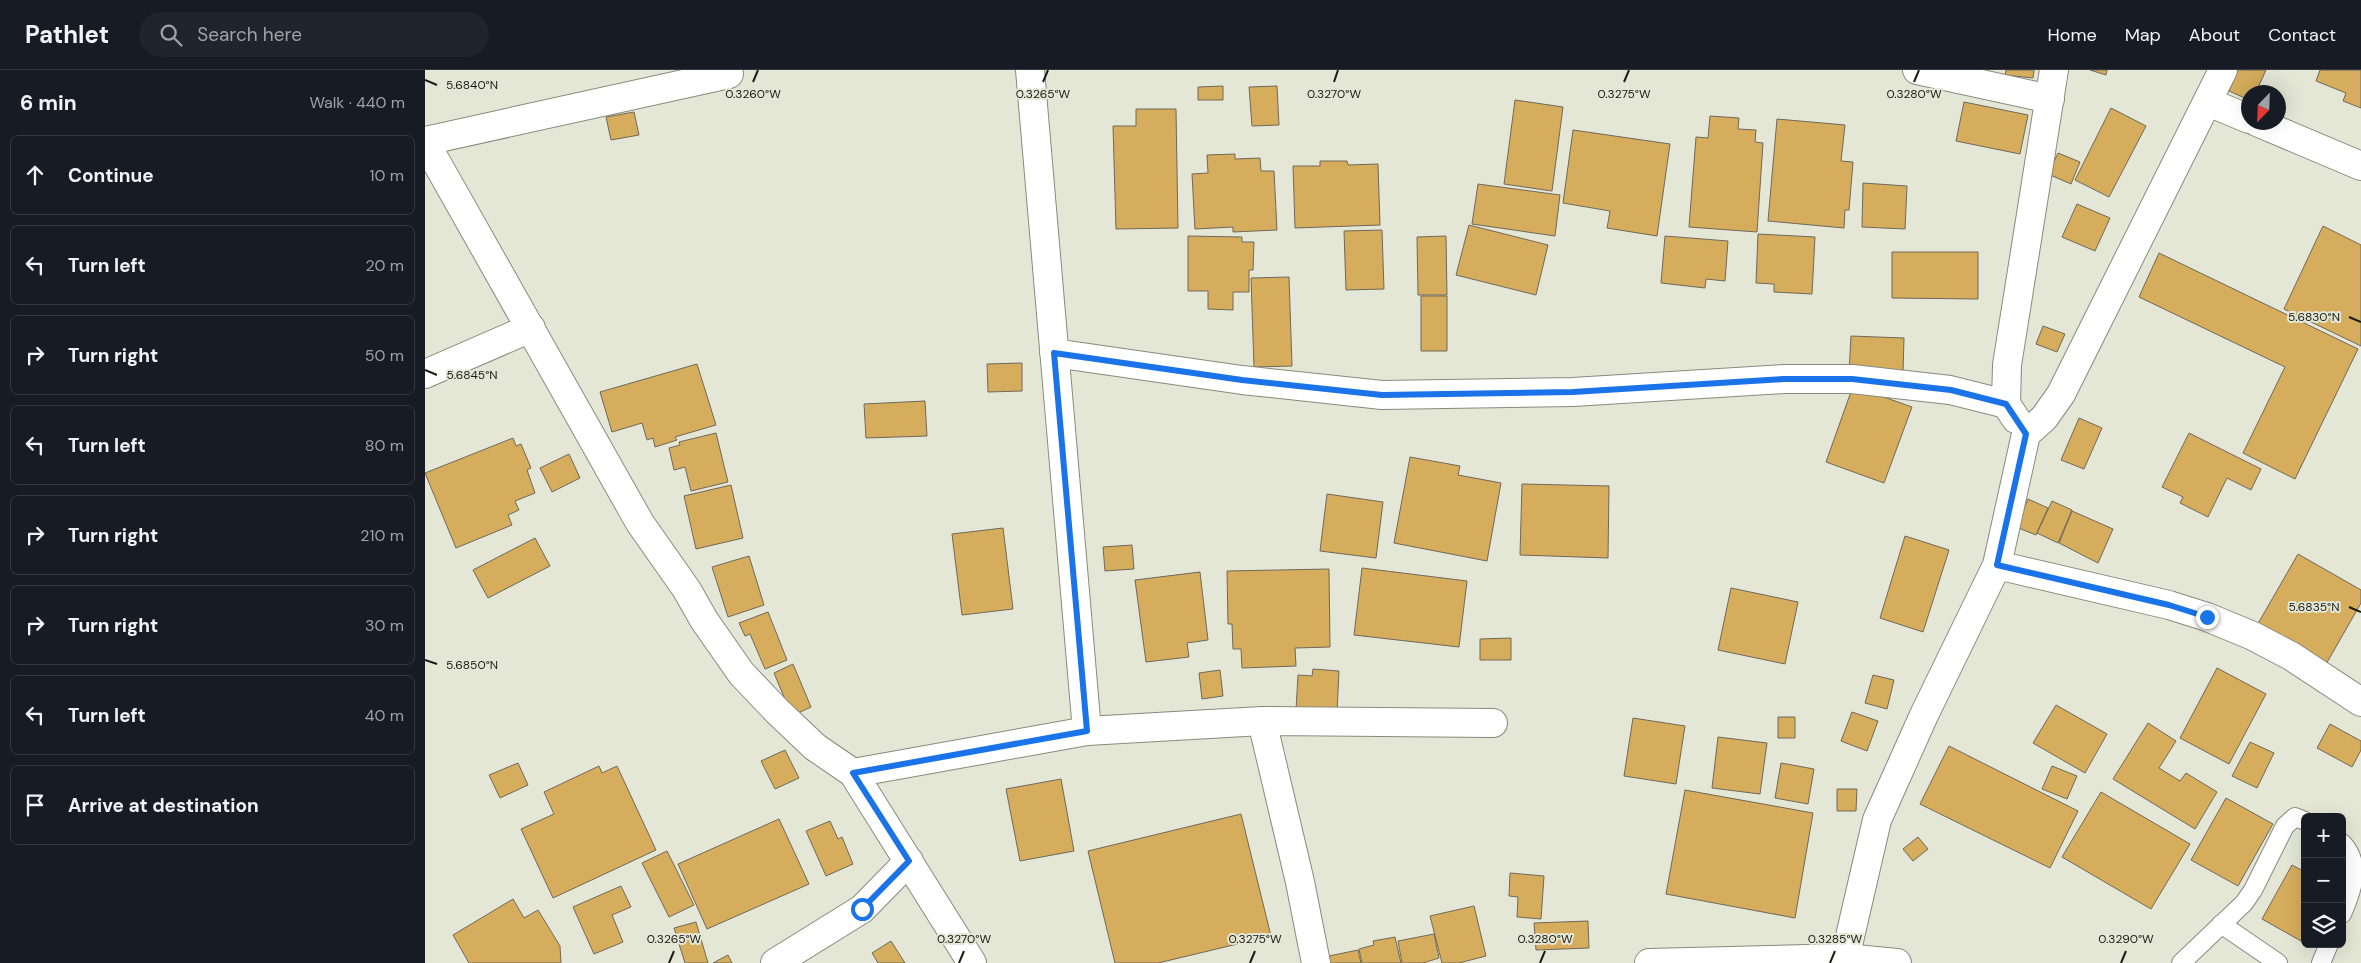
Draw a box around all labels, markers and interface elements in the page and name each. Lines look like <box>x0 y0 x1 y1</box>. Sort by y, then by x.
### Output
search box <box>139 12 489 57</box>
text: Pathlet <box>25 19 109 50</box>
icon: search <box>157 21 185 49</box>
text: Search here <box>197 22 302 47</box>
text: Home <box>2047 23 2097 47</box>
text: Map <box>2125 23 2161 47</box>
text: About <box>2189 23 2240 47</box>
text: Contact <box>2268 23 2336 47</box>
text: 5.6840°N <box>446 77 498 93</box>
north arrow <box>2241 85 2286 130</box>
text: 0.3260°W <box>725 86 781 102</box>
text: 0.3265°W <box>1016 86 1071 102</box>
text: 0.3270°W <box>1307 86 1361 102</box>
text: 0.3275°W <box>1597 86 1651 102</box>
text: 0.3280°W <box>1886 86 1942 102</box>
text: 6 min <box>20 89 77 117</box>
text: Walk · 440 m <box>309 92 405 113</box>
icon: ahead <box>21 161 49 189</box>
text: Continue <box>68 163 154 188</box>
text: 10 m <box>370 165 404 186</box>
icon: left <box>21 251 49 279</box>
text: Turn left <box>68 253 146 278</box>
text: 20 m <box>365 255 404 276</box>
text: 5.6830°N <box>2288 309 2340 325</box>
icon: right <box>21 341 49 369</box>
text: Turn right <box>68 343 158 368</box>
text: 50 m <box>365 345 404 366</box>
text: 5.6845°N <box>446 367 498 383</box>
icon: left <box>21 431 49 459</box>
text: Turn left <box>68 433 146 458</box>
text: 80 m <box>365 435 404 456</box>
icon: right <box>21 521 49 549</box>
text: Turn right <box>68 523 158 548</box>
text: 210 m <box>360 525 404 546</box>
text: 5.6835°N <box>2289 599 2340 615</box>
route end <box>2196 606 2219 629</box>
icon: right <box>21 611 49 639</box>
text: Turn right <box>68 613 158 638</box>
text: 30 m <box>365 615 404 636</box>
text: 5.6850°N <box>446 657 498 673</box>
icon: left <box>21 701 49 729</box>
text: Turn left <box>68 703 146 728</box>
text: 40 m <box>365 705 404 726</box>
icon: arrive <box>21 791 49 819</box>
text: Arrive at destination <box>68 793 259 818</box>
map controls <box>2301 813 2346 948</box>
button: + <box>2301 813 2346 858</box>
button: − <box>2301 858 2346 903</box>
route start <box>851 898 874 921</box>
button: layers <box>2301 903 2346 948</box>
text: 0.3265°W <box>647 931 702 947</box>
text: 0.3270°W <box>937 931 991 947</box>
text: 0.3275°W <box>1228 931 1282 947</box>
text: 0.3280°W <box>1517 931 1573 947</box>
text: 0.3285°W <box>1808 931 1863 947</box>
text: 0.3290°W <box>2098 931 2154 947</box>

